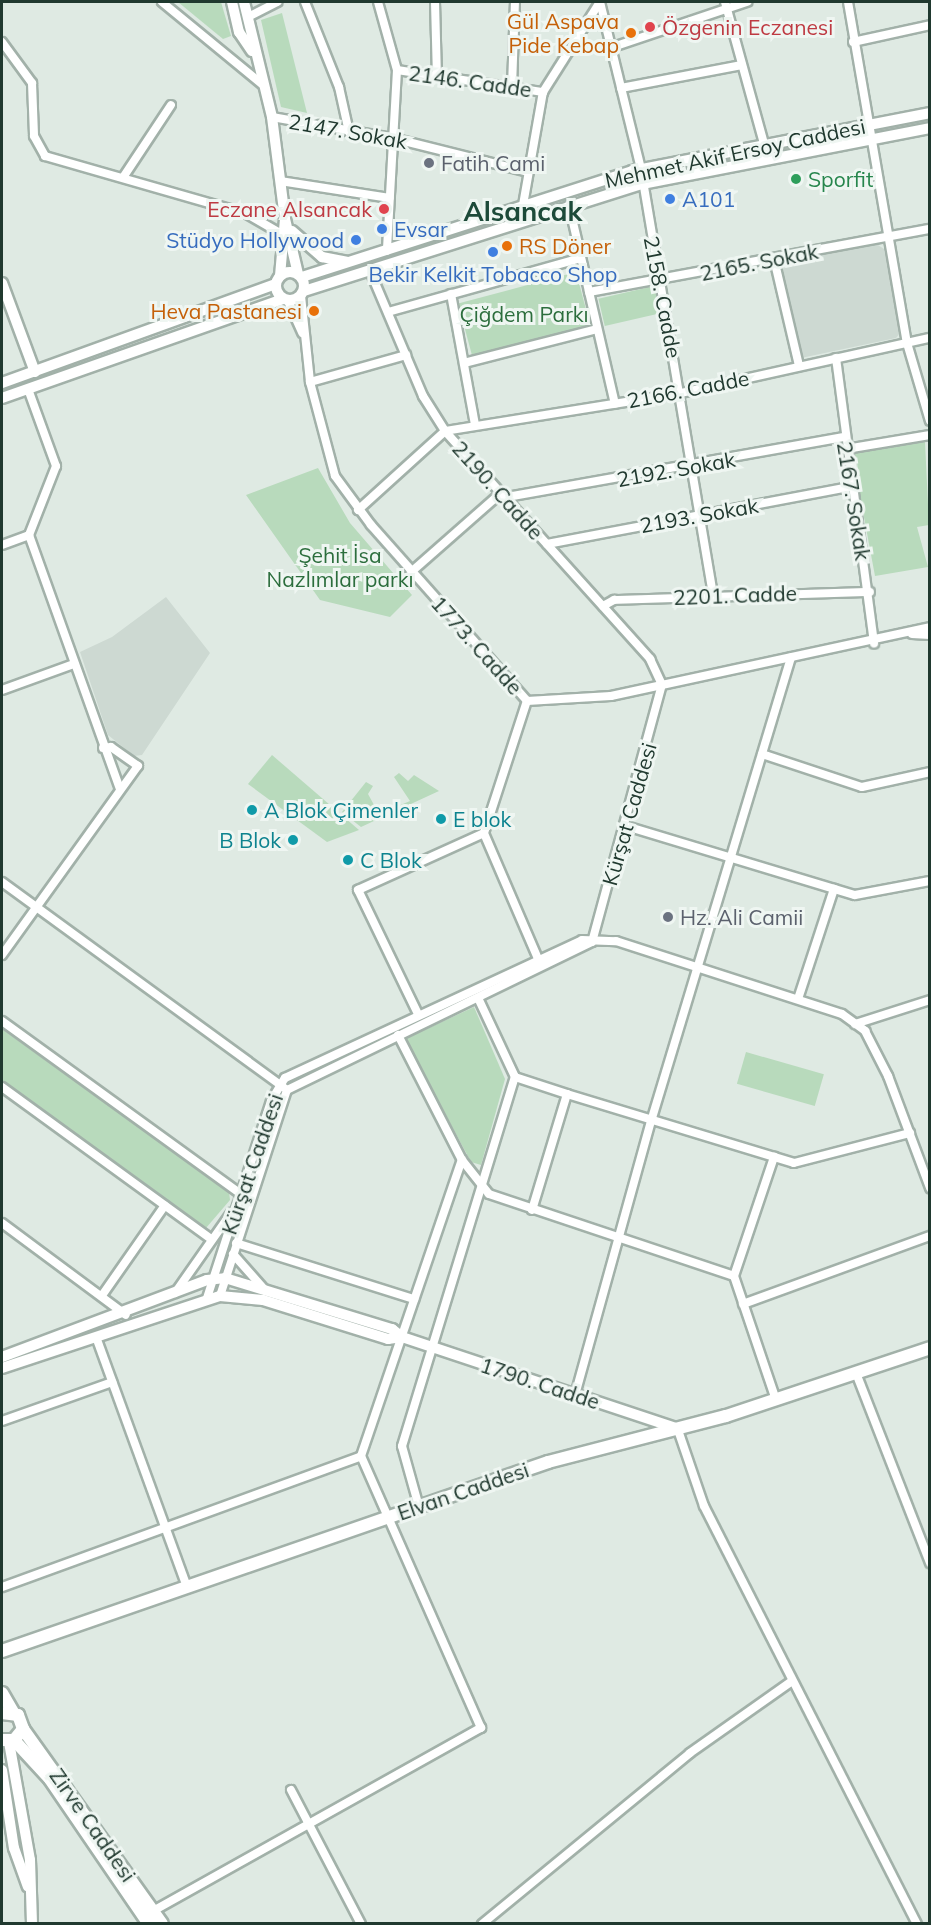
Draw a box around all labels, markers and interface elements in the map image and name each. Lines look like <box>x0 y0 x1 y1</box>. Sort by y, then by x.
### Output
place label: Gül Aspava Pide Kebap <box>507 8 619 58</box>
place label: Özgenin Eczanesi <box>662 14 833 40</box>
marker: Özgenin Eczanesi <box>643 20 657 34</box>
marker: Gül Aspava Pide Kebap <box>624 26 638 40</box>
street label: 2146. Cadde <box>407 60 533 102</box>
street label: 2147. Sokak <box>287 108 409 154</box>
street label: Mehmet Akif Ersoy Caddesi <box>602 113 868 193</box>
place label: Fatih Cami <box>441 150 545 176</box>
marker: Fatih Cami <box>422 156 436 170</box>
place label: Sporfit <box>808 166 873 192</box>
marker: Sporfit <box>789 172 803 186</box>
place label: A101 <box>682 186 735 212</box>
marker: A101 <box>663 192 677 206</box>
place label: Eczane Alsancak <box>207 196 372 222</box>
district label: Alsancak <box>463 196 583 228</box>
marker: Eczane Alsancak <box>377 202 391 216</box>
place label: Evsar <box>394 216 448 242</box>
marker: Evsar <box>375 222 389 236</box>
place label: Stüdyo Hollywood <box>166 227 344 253</box>
marker: Stüdyo Hollywood <box>349 233 363 247</box>
place label: RS Döner <box>519 233 611 259</box>
street label: 2158. Cadde <box>639 234 687 360</box>
street label: 2165. Sokak <box>698 238 820 286</box>
marker: RS Döner <box>500 239 514 253</box>
marker: Bekir Kelkit Tobacco Shop <box>486 245 500 259</box>
place label: Bekir Kelkit Tobacco Shop <box>369 261 617 287</box>
place label: Heva Pastanesi <box>150 298 302 324</box>
park label: Çiğdem Parkı <box>459 301 589 327</box>
marker: Heva Pastanesi <box>307 304 321 318</box>
street label: 2166. Cadde <box>625 365 751 413</box>
street label: 2190. Cadde <box>447 436 549 544</box>
street label: 2167. Sokak <box>832 440 876 562</box>
street label: 2192. Sokak <box>615 446 737 492</box>
street label: 2193. Sokak <box>638 492 760 538</box>
park label: Şehit İsa Nazlımlar parkı <box>267 542 413 592</box>
street label: 2201. Cadde <box>673 580 797 610</box>
street label: 1773. Cadde <box>426 591 528 699</box>
street label: Kürşat Caddesi <box>597 740 661 888</box>
place label: A Blok Çimenler <box>264 797 418 823</box>
marker: A Blok Çimenler <box>245 803 259 817</box>
place label: E blok <box>453 806 511 832</box>
marker: E blok <box>434 812 448 826</box>
place label: B Blok <box>219 827 281 853</box>
marker: B Blok <box>286 833 300 847</box>
place label: C Blok <box>360 847 422 873</box>
marker: C Blok <box>341 853 355 867</box>
place label: Hz. Ali Camii <box>680 904 803 930</box>
marker: Hz. Ali Camii <box>661 910 675 924</box>
street label: Kürşat Caddesi <box>216 1090 288 1238</box>
street label: 1790. Cadde <box>477 1352 603 1414</box>
street label: Elvan Caddesi <box>394 1457 532 1525</box>
street label: Zirve Caddesi <box>45 1764 141 1886</box>

